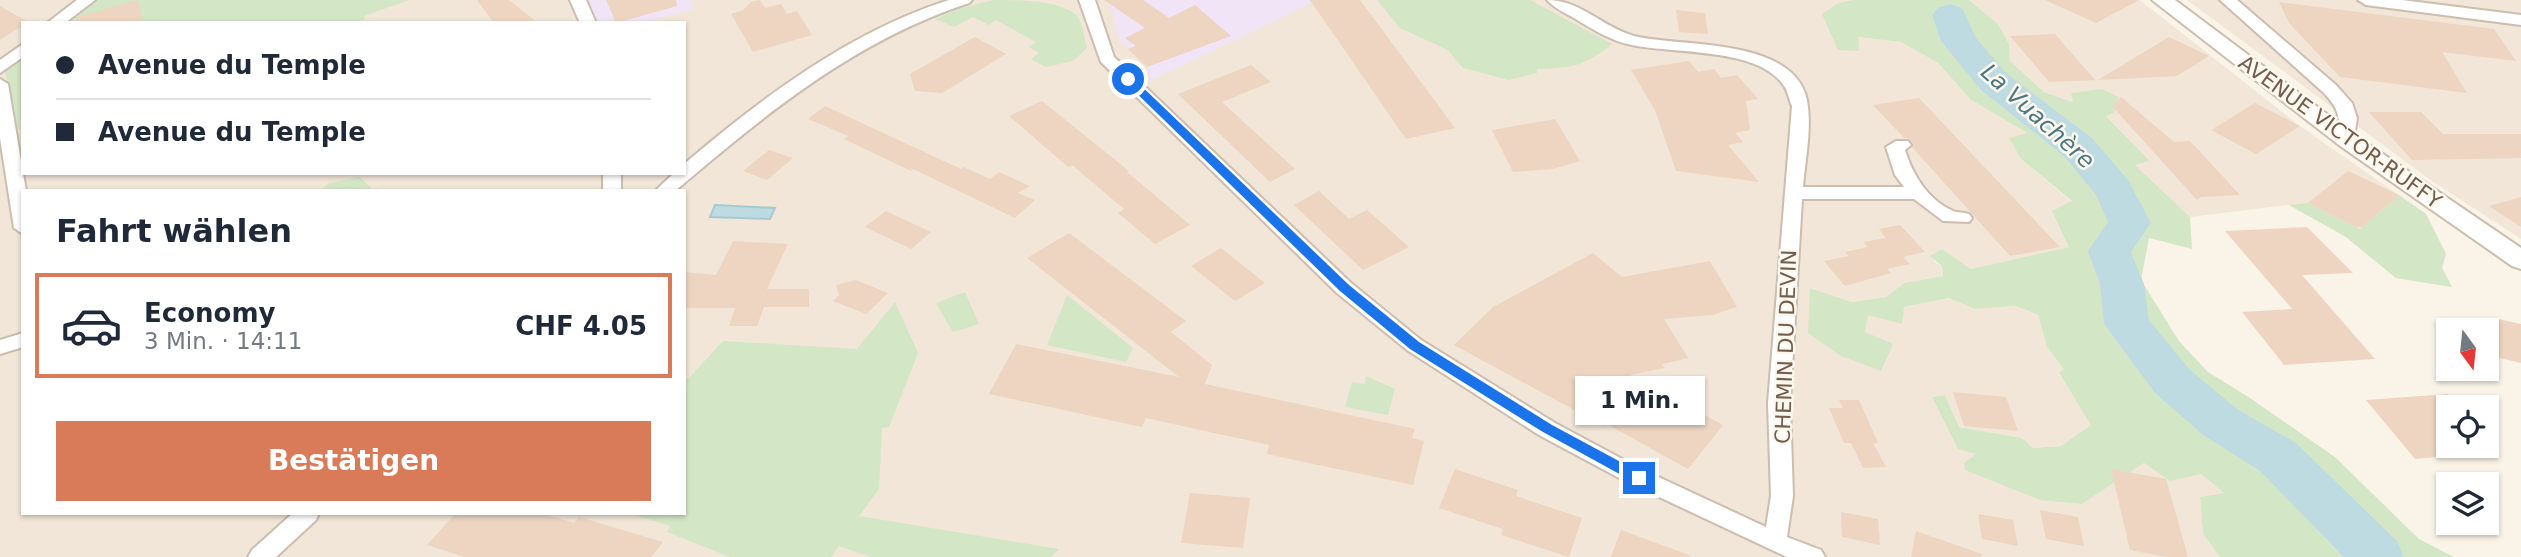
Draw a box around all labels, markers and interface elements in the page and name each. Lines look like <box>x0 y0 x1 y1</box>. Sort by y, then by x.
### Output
text: Avenue du Temple <box>98 50 366 80</box>
street label: AVENUE VICTOR-RUFFY <box>2234 50 2446 214</box>
water label: La Vuachère <box>1976 58 2100 174</box>
route start <box>1112 63 1144 95</box>
text: Avenue du Temple <box>98 117 366 147</box>
text: Fahrt wählen <box>56 212 292 250</box>
street label: CHEMIN DU DEVIN <box>1771 249 1801 445</box>
icon: car <box>60 294 123 357</box>
text: Economy <box>144 298 275 328</box>
text: CHF 4.05 <box>515 311 647 341</box>
north arrow <box>2436 318 2499 382</box>
map controls <box>2436 318 2499 535</box>
text: 3 Min. · 14:11 <box>144 328 302 354</box>
callout: 1 Min. <box>1574 377 1704 426</box>
text: 1 Min. <box>1600 387 1680 413</box>
button: locate <box>2436 395 2499 458</box>
button: Bestätigen <box>56 421 651 501</box>
route end <box>1623 462 1655 494</box>
button: layers <box>2436 472 2499 535</box>

